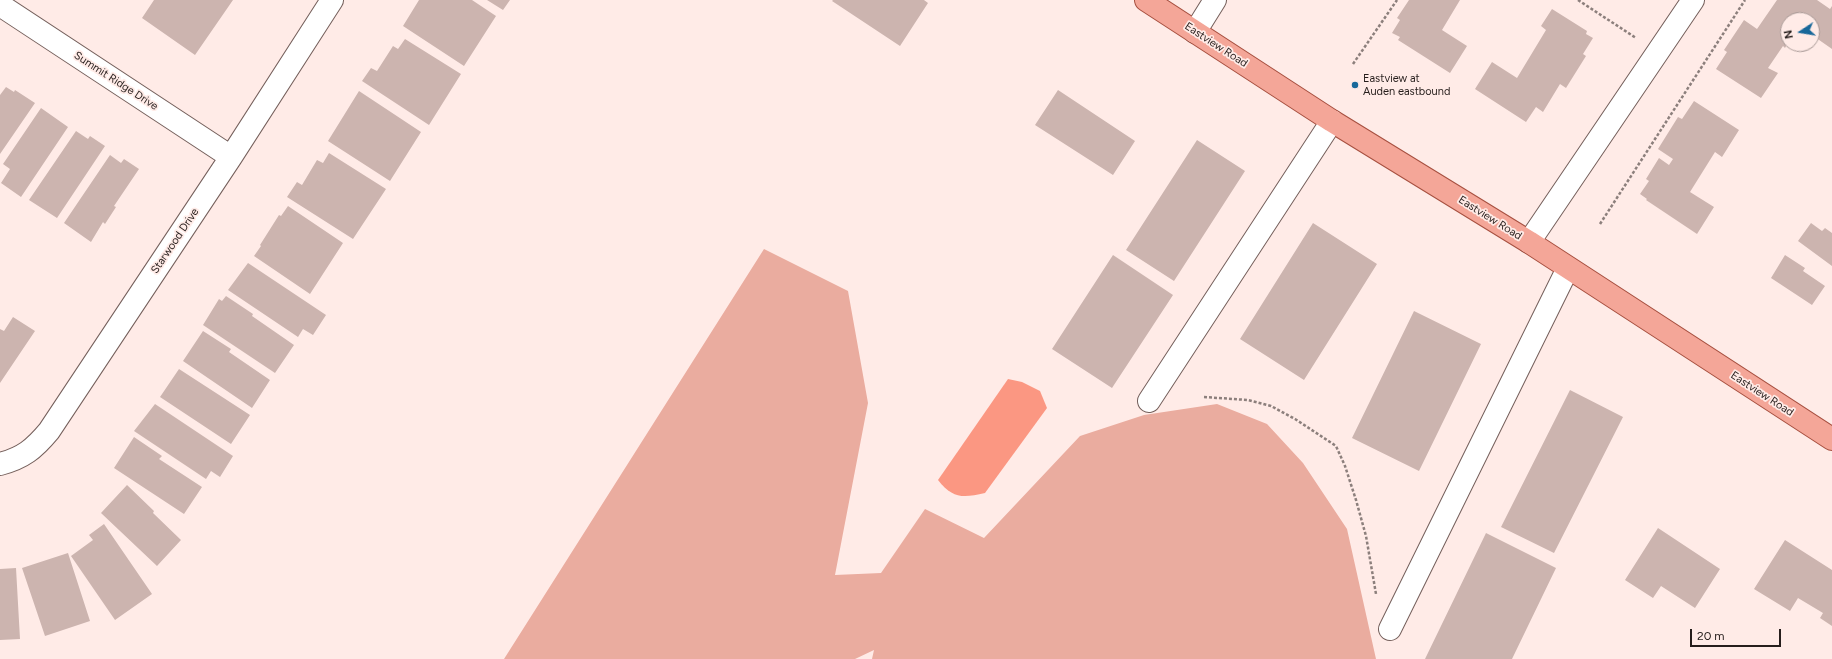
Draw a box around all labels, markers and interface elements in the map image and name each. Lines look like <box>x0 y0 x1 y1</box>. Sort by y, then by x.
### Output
north arrow <box>1780 12 1820 52</box>
street label: Eastview Road <box>1182 20 1250 70</box>
text: N <box>1782 29 1796 40</box>
street label: Summit Ridge Drive <box>72 49 160 113</box>
place label: Eastview at Auden eastbound <box>1363 72 1450 98</box>
marker: Eastview at Auden eastbound <box>1350 80 1360 90</box>
street label: Eastview Road <box>1456 193 1524 243</box>
street label: Starwood Drive <box>148 206 202 276</box>
street label: Eastview Road <box>1728 369 1796 419</box>
scale bar <box>1692 621 1783 647</box>
text: 20 m <box>1697 629 1725 643</box>

